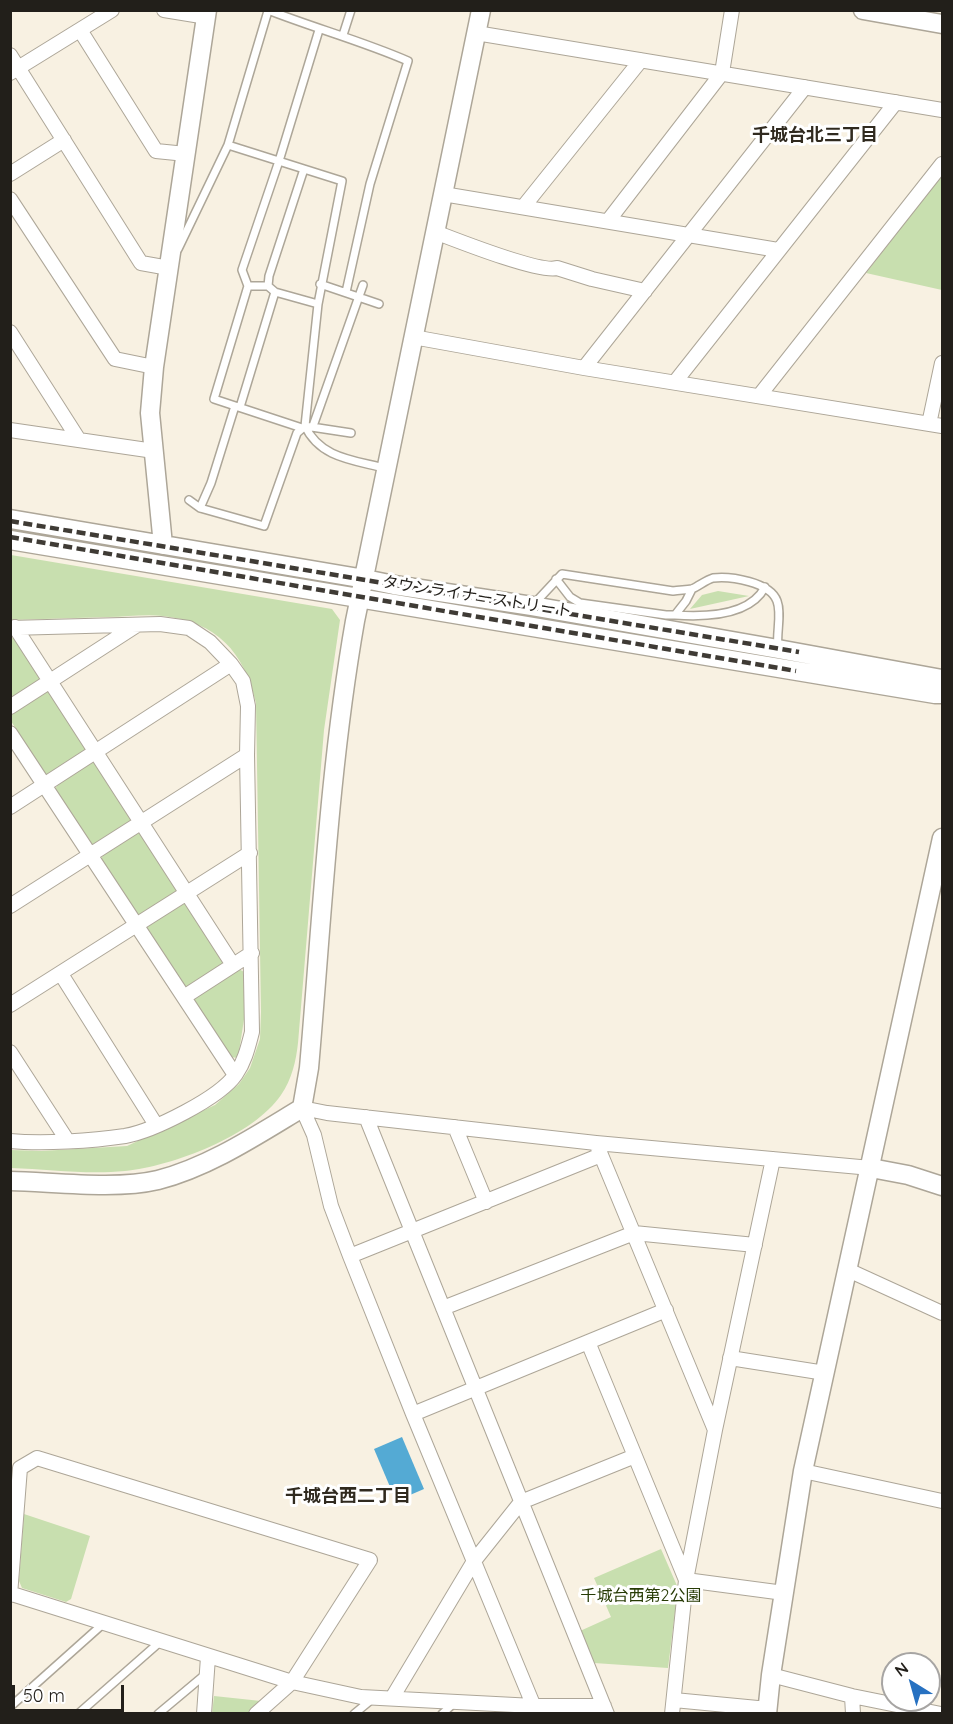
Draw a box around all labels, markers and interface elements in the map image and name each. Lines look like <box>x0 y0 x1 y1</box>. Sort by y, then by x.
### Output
district label: 千城台北三丁目 <box>752 125 878 147</box>
street label: タウンライナーストリート <box>381 573 573 621</box>
district label: 千城台西二丁目 <box>285 1486 411 1508</box>
park label: 千城台西第2公園 <box>581 1586 701 1606</box>
north arrow <box>881 1652 941 1712</box>
text: N <box>891 1658 912 1681</box>
scale bar <box>15 1673 128 1711</box>
text: 50 m <box>23 1684 65 1707</box>

